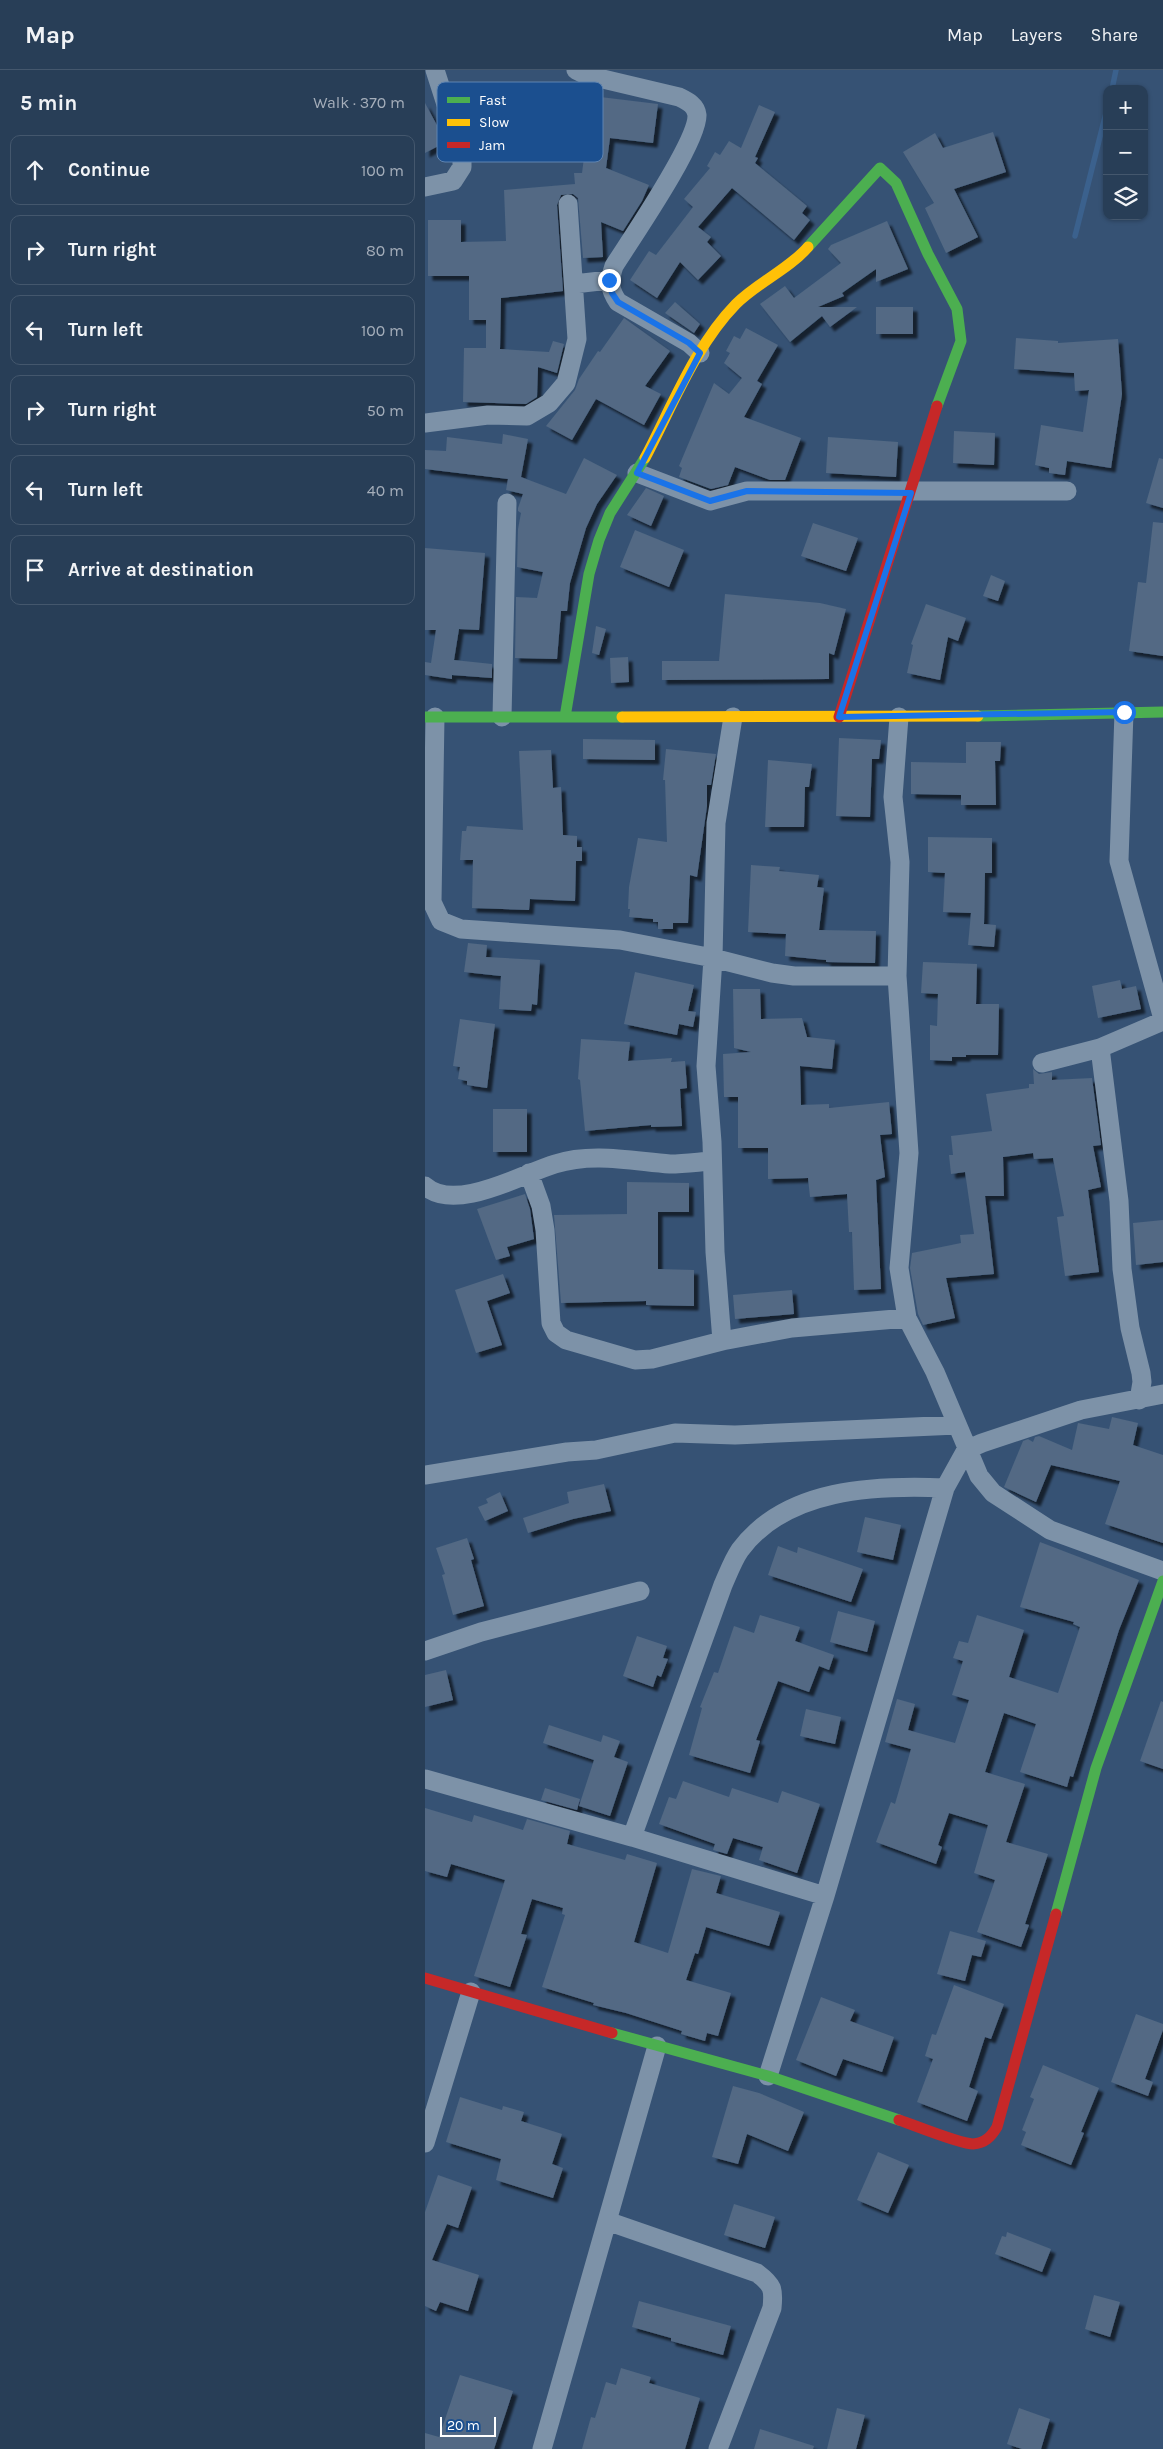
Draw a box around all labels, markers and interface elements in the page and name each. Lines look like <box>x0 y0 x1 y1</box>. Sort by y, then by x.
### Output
text: Map <box>25 21 75 49</box>
text: Map <box>947 24 983 46</box>
text: Layers <box>1011 24 1063 46</box>
text: Share <box>1091 24 1138 46</box>
legend <box>437 82 603 162</box>
map controls <box>1103 85 1148 220</box>
button: + <box>1103 85 1148 130</box>
text: 5 min <box>20 91 77 115</box>
text: Fast <box>479 92 506 109</box>
text: Walk · 370 m <box>313 93 405 112</box>
text: Slow <box>479 114 509 131</box>
button: − <box>1103 130 1148 175</box>
text: Jam <box>479 137 505 154</box>
icon: ahead <box>21 156 49 184</box>
text: Continue <box>68 159 150 181</box>
text: 100 m <box>361 161 404 180</box>
button: layers <box>1103 175 1148 220</box>
icon: right <box>21 236 49 264</box>
text: Turn right <box>68 239 157 261</box>
text: 80 m <box>366 241 404 260</box>
route end <box>598 269 621 292</box>
icon: left <box>21 316 49 344</box>
text: Turn left <box>68 319 143 341</box>
text: 100 m <box>361 321 404 340</box>
icon: right <box>21 396 49 424</box>
text: Turn right <box>68 399 157 421</box>
text: 50 m <box>367 401 404 420</box>
icon: left <box>21 476 49 504</box>
text: Turn left <box>68 479 143 501</box>
text: 40 m <box>367 481 404 500</box>
icon: arrive <box>21 556 49 584</box>
text: Arrive at destination <box>68 559 254 581</box>
route start <box>1113 701 1136 724</box>
scale bar <box>440 2414 496 2437</box>
text: 20 m <box>447 2417 480 2434</box>

